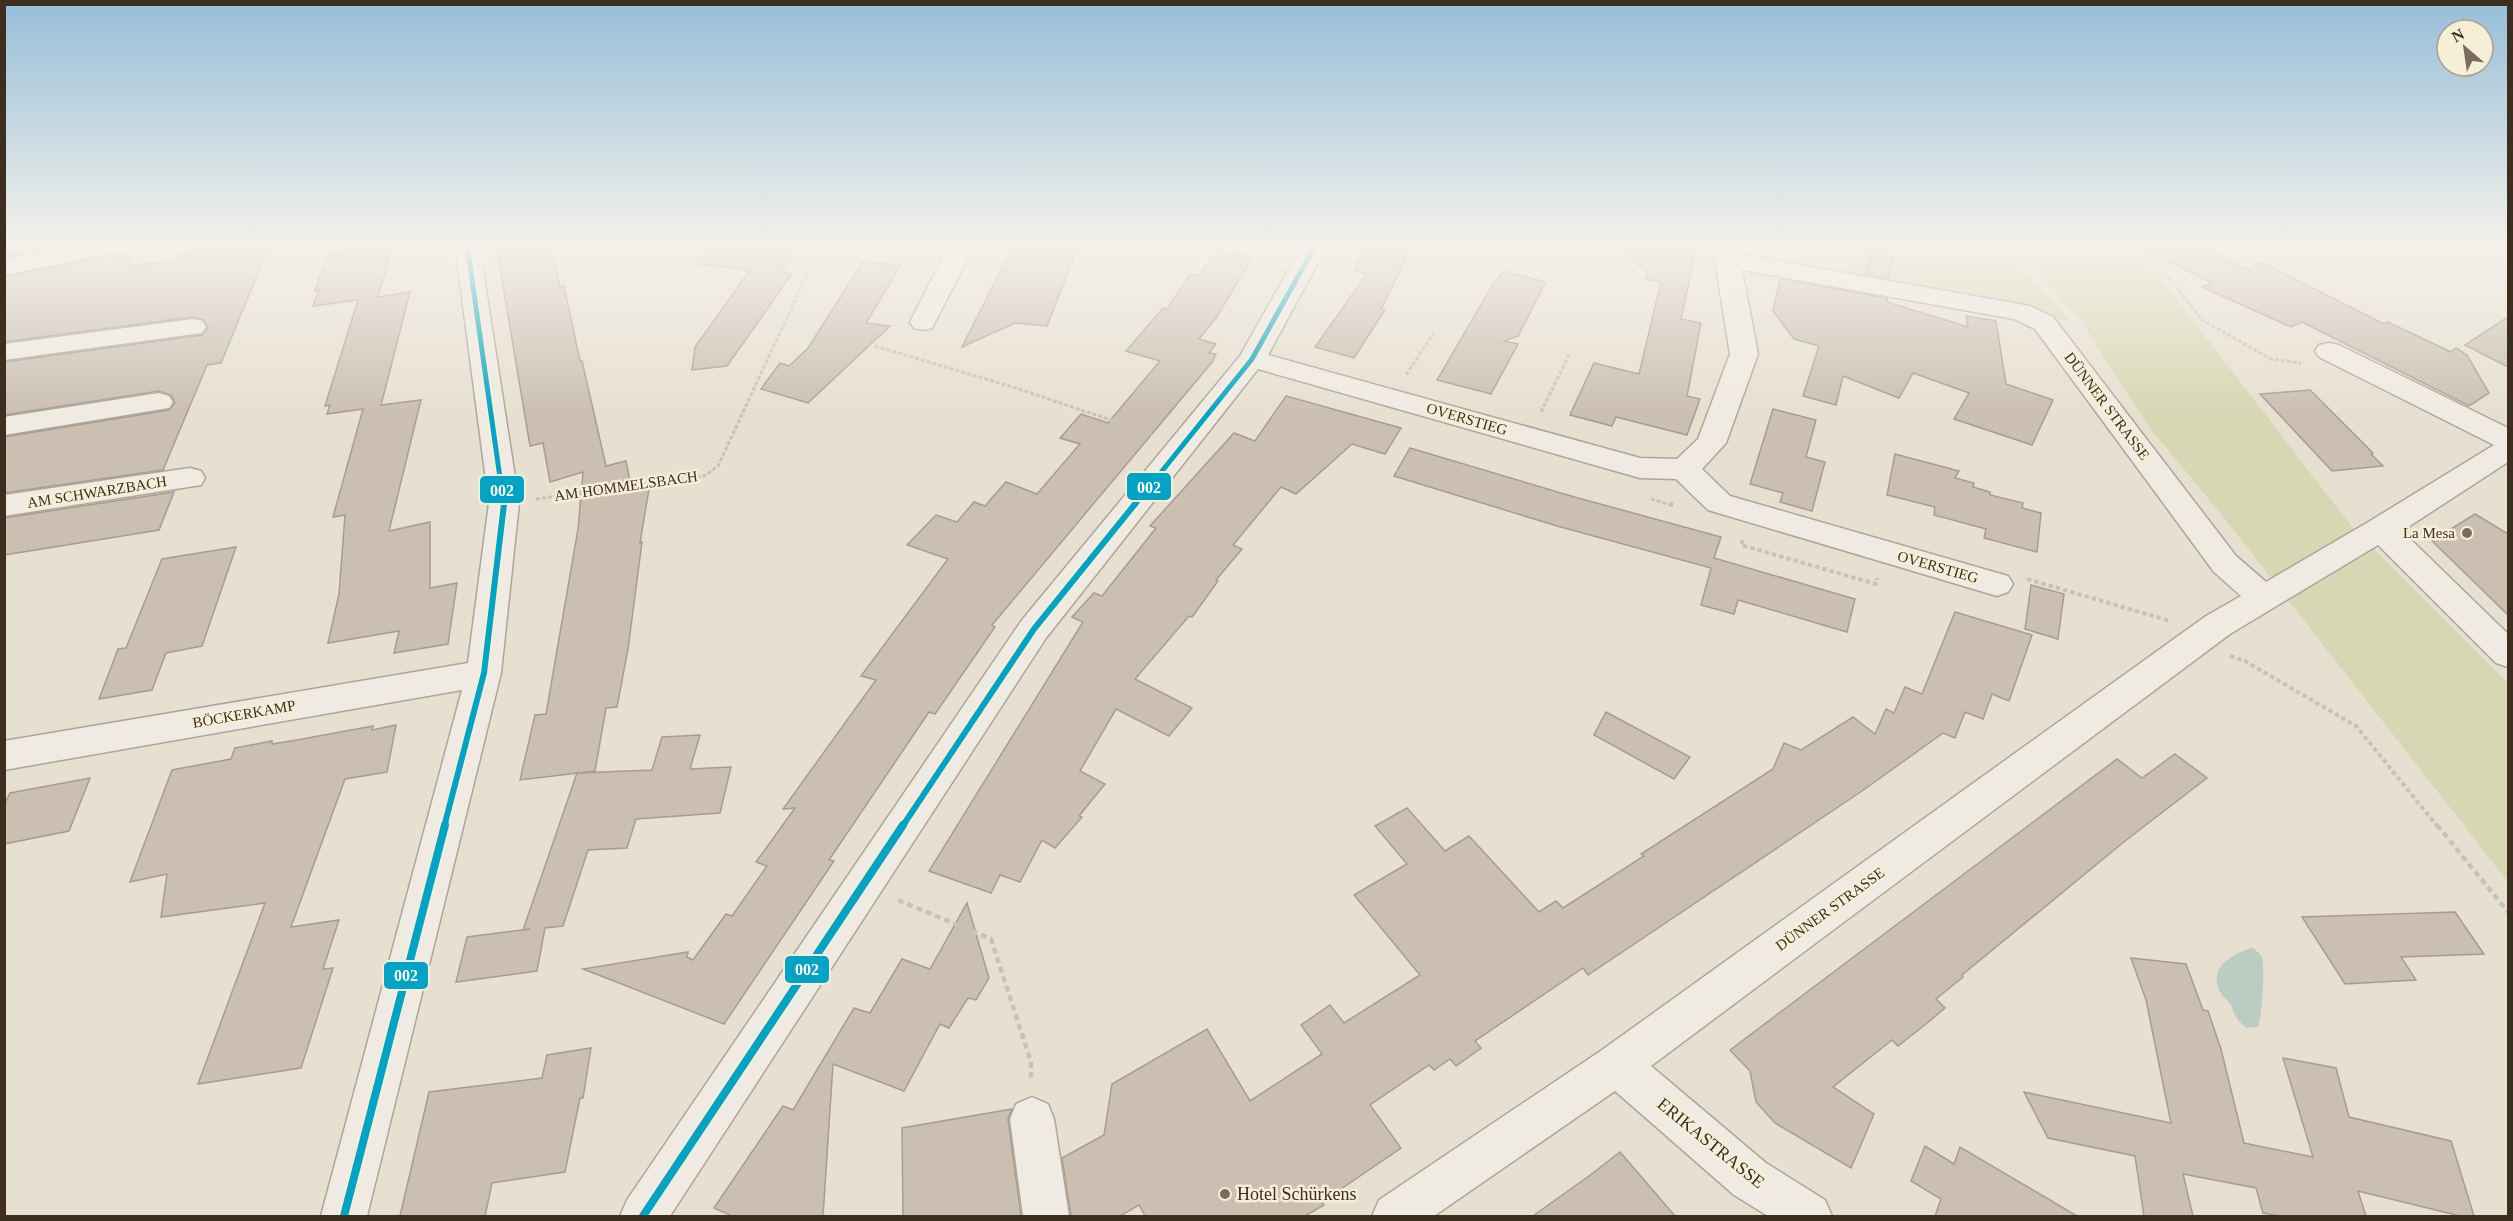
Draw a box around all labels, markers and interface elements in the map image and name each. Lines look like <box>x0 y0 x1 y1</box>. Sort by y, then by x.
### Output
north arrow <box>2435 18 2495 78</box>
text: N <box>2449 25 2468 46</box>
street label: DÜNNER STRASSE <box>2061 349 2153 463</box>
street label: OVERSTIEG <box>1425 400 1509 438</box>
street label: AM HOMMELSBACH <box>553 468 699 504</box>
line badge: 002 <box>1126 472 1172 501</box>
street label: AM SCHWARZBACH <box>26 473 168 511</box>
line badge: 002 <box>479 475 525 504</box>
text: 002 <box>1137 479 1161 496</box>
text: 002 <box>490 482 514 499</box>
place label: La Mesa <box>2403 525 2455 541</box>
marker: La Mesa <box>2460 526 2474 540</box>
street label: OVERSTIEG <box>1896 548 1980 586</box>
street label: BÖCKERKAMP <box>191 697 297 731</box>
street label: DÜNNER STRASSE <box>1773 864 1887 954</box>
line badge: 002 <box>784 955 830 984</box>
line badge: 002 <box>383 961 429 990</box>
text: 002 <box>795 961 819 978</box>
text: 002 <box>394 967 418 984</box>
street label: ERIKASTRASSE <box>1653 1094 1769 1192</box>
place label: Hotel Schürkens <box>1237 1184 1356 1204</box>
marker: Hotel Schürkens <box>1218 1187 1232 1201</box>

